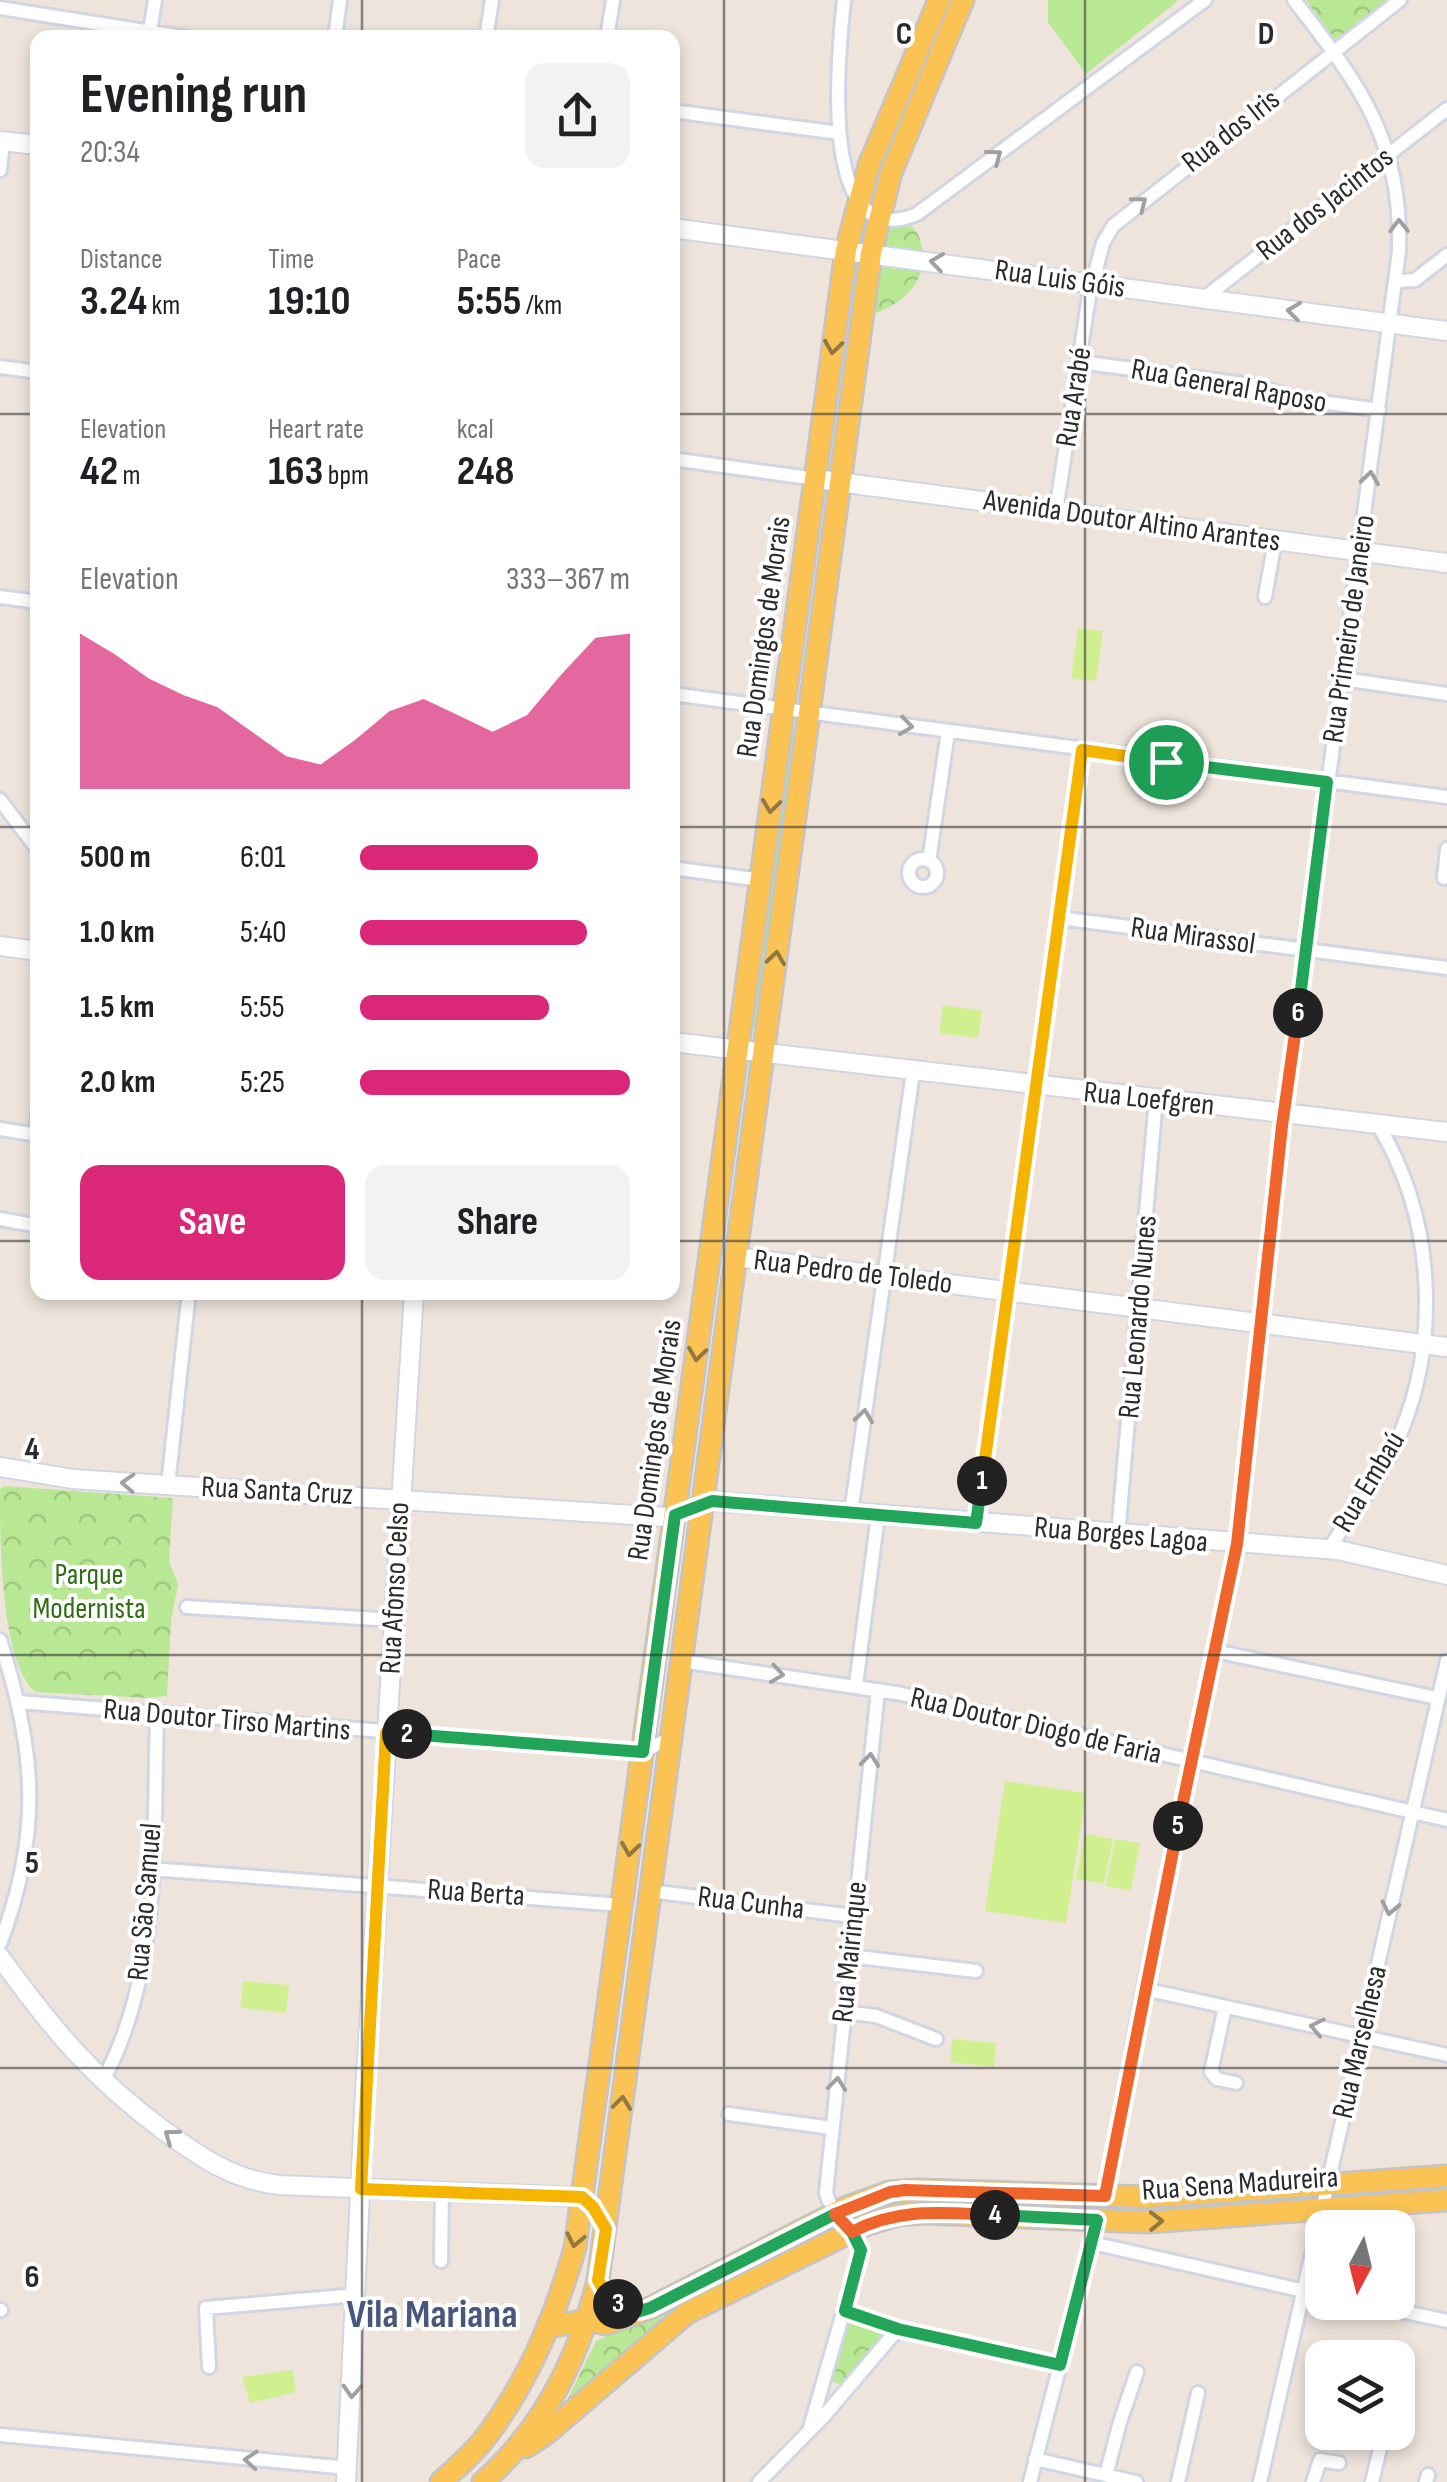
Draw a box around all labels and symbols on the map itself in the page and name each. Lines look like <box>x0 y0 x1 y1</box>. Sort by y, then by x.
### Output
text: C <box>896 15 912 54</box>
text: D <box>1258 15 1274 54</box>
street label: Rua dos Iris <box>1175 82 1287 180</box>
street label: Rua dos Jacintos <box>1249 139 1401 269</box>
one-way arrow <box>984 150 1002 167</box>
one-way arrow <box>1128 197 1146 215</box>
one-way arrow <box>1388 218 1410 234</box>
one-way arrow <box>929 252 946 273</box>
street label: Rua Luis Góis <box>992 252 1128 306</box>
one-way arrow <box>1286 301 1302 322</box>
one-way arrow <box>824 338 845 355</box>
street label: Rua Arabé <box>1048 345 1100 449</box>
street label: Rua General Raposo <box>1128 351 1330 421</box>
one-way arrow <box>1359 469 1380 485</box>
street label: Avenida Doutor Altino Arantes <box>980 482 1283 560</box>
street label: Rua Primeiro de Janeiro <box>1315 513 1383 745</box>
street label: Rua Domingos de Morais <box>729 514 799 760</box>
one-way arrow <box>897 715 914 736</box>
pin <box>1124 720 1209 805</box>
one-way arrow <box>761 798 782 815</box>
street label: Rua Mirassol <box>1129 909 1257 963</box>
one-way arrow <box>764 950 785 966</box>
pin: 6 <box>1273 988 1323 1038</box>
street label: Rua Loefgren <box>1082 1074 1216 1124</box>
street label: Rua Leonardo Nunes <box>1111 1214 1165 1420</box>
street label: Rua Pedro de Toledo <box>752 1242 954 1302</box>
street label: Rua Domingos de Morais <box>620 1317 690 1563</box>
one-way arrow <box>687 1347 708 1363</box>
one-way arrow <box>852 1408 873 1424</box>
street label: Rua Embaú <box>1325 1425 1413 1539</box>
text: 4 <box>25 1430 40 1469</box>
pin: 1 <box>957 1456 1007 1506</box>
street label: Rua Santa Cruz <box>200 1469 354 1513</box>
one-way arrow <box>119 1473 135 1494</box>
street label: Rua Afonso Celso <box>373 1501 417 1675</box>
street label: Rua Borges Lagoa <box>1033 1509 1209 1561</box>
park label: Parque Modernista <box>32 1557 146 1627</box>
one-way arrow <box>769 1663 786 1684</box>
street label: Rua Doutor Diogo de Faria <box>907 1680 1165 1772</box>
street label: Rua Doutor Tirso Martins <box>102 1691 352 1749</box>
pin: 2 <box>382 1709 432 1759</box>
one-way arrow <box>859 1752 880 1768</box>
pin: 5 <box>1153 1801 1203 1851</box>
street label: Rua São Samuel <box>120 1822 170 1982</box>
one-way arrow <box>620 1840 641 1857</box>
text: 5 <box>25 1844 39 1883</box>
street label: Rua Berta <box>426 1872 526 1914</box>
street label: Rua Cunha <box>696 1879 806 1927</box>
street label: Rua Mairinque <box>825 1880 875 2024</box>
one-way arrow <box>1381 1899 1402 1916</box>
street label: Rua Marselhesa <box>1325 1962 1395 2122</box>
one-way arrow <box>1309 2017 1326 2038</box>
one-way arrow <box>825 2075 847 2091</box>
one-way arrow <box>611 2094 632 2110</box>
one-way arrow <box>164 2130 182 2147</box>
street label: Rua Sena Madureira <box>1141 2159 1339 2209</box>
pin: 4 <box>970 2190 1020 2240</box>
north arrow <box>1305 2210 1415 2320</box>
one-way arrow <box>1148 2211 1164 2232</box>
one-way arrow <box>566 2231 587 2248</box>
text: 6 <box>24 2258 40 2297</box>
pin: 3 <box>593 2279 643 2329</box>
district label: Vila Mariana <box>346 2291 518 2339</box>
one-way arrow <box>342 2383 363 2399</box>
one-way arrow <box>242 2450 258 2472</box>

